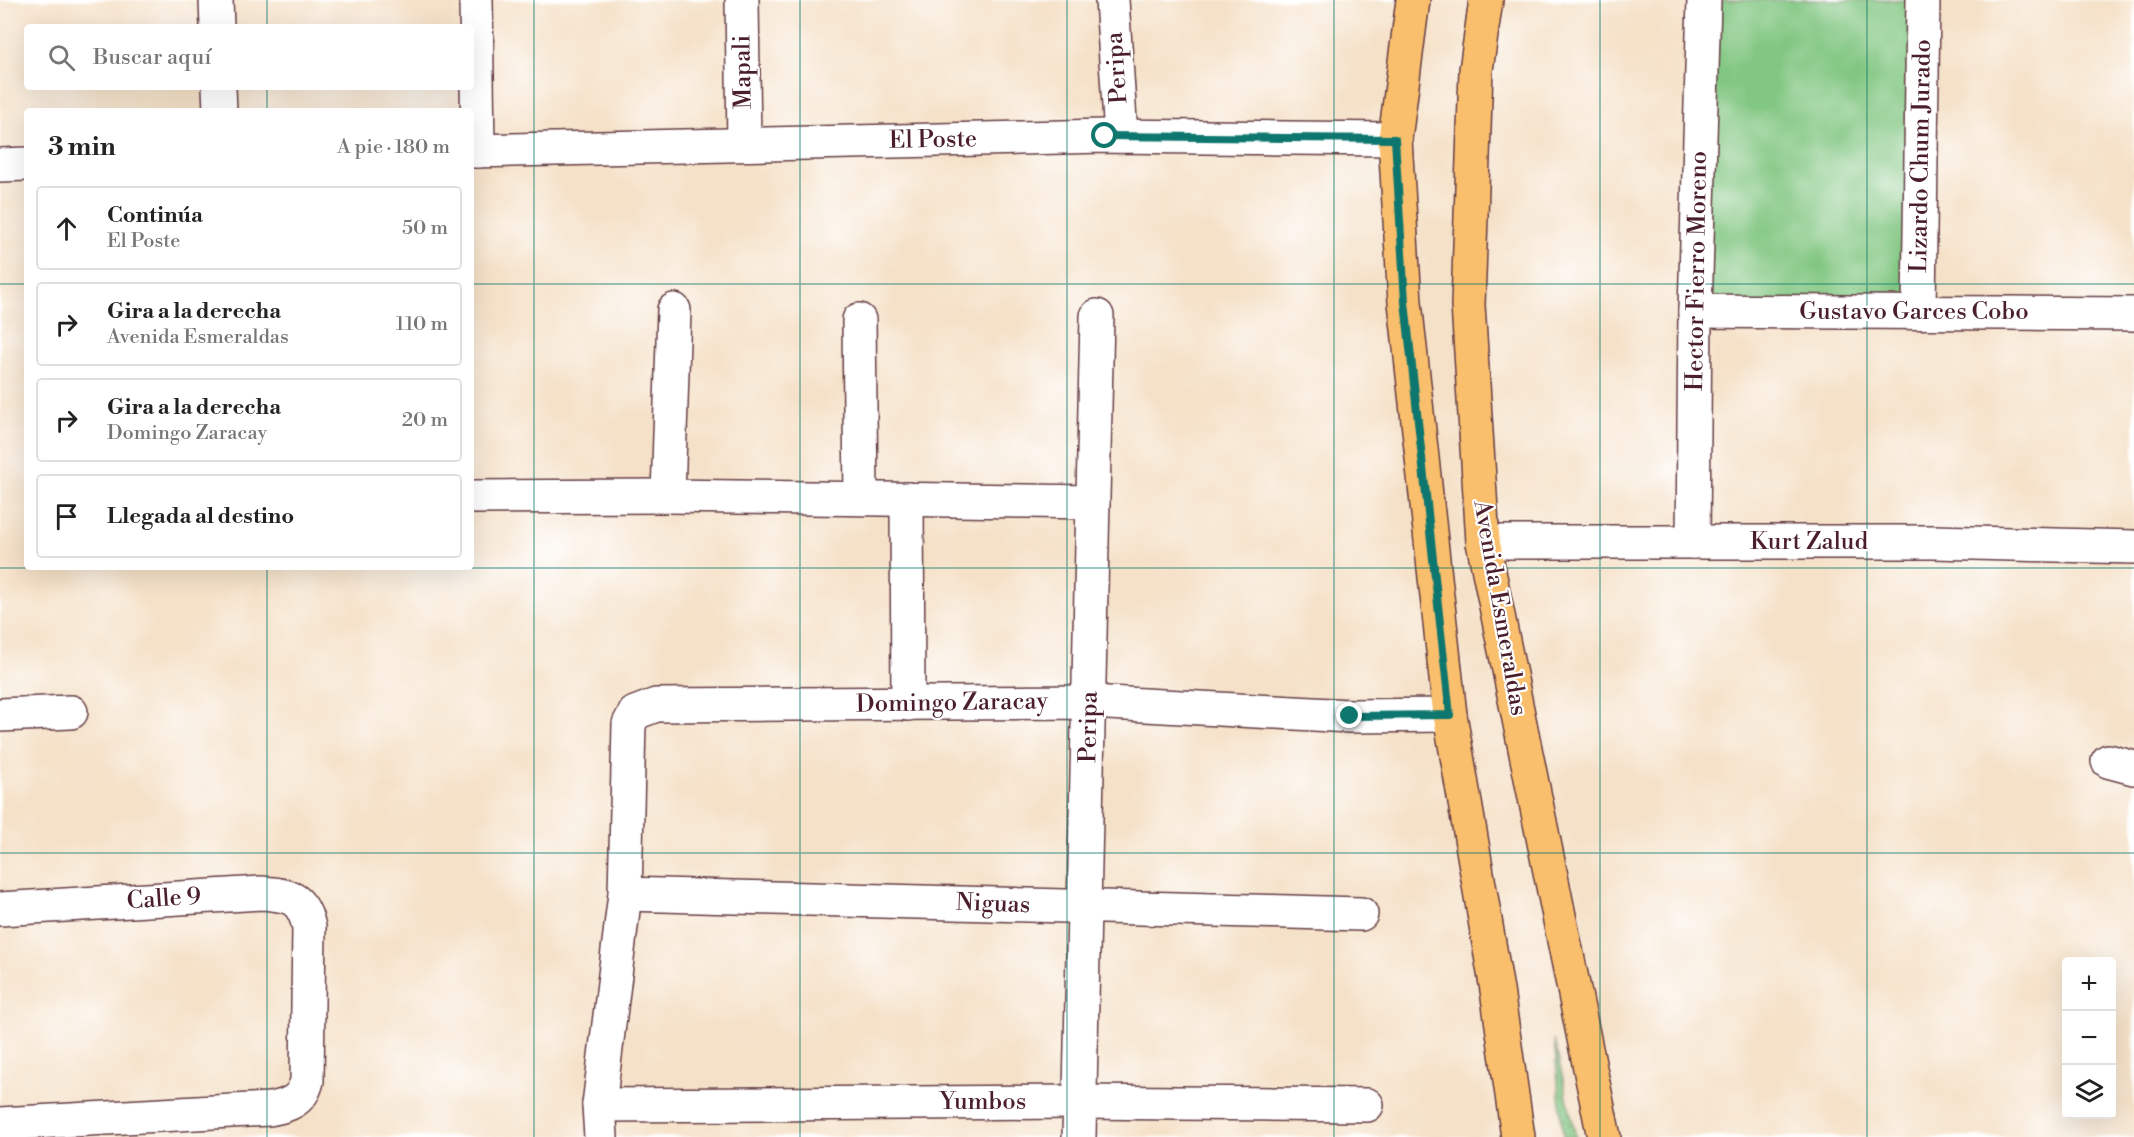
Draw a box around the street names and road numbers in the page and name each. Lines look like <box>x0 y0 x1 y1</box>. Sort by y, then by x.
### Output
street label: Peripa <box>1099 30 1134 105</box>
street label: Mapali <box>727 34 759 109</box>
street label: Lizardo Chum Jurado <box>1904 39 1938 273</box>
street label: El Poste <box>889 124 977 156</box>
street label: Hector Fierro Moreno <box>1680 151 1714 391</box>
street label: Gustavo Garces Cobo <box>1799 297 2029 327</box>
street label: Avenida Esmeraldas <box>1466 497 1534 718</box>
street label: Kurt Zalud <box>1750 527 1868 557</box>
street label: Domingo Zaracay <box>856 686 1049 720</box>
street label: Peripa <box>1073 690 1105 763</box>
street label: Calle 9 <box>126 881 202 917</box>
street label: Niguas <box>955 888 1031 920</box>
street label: Yumbos <box>938 1087 1026 1117</box>

